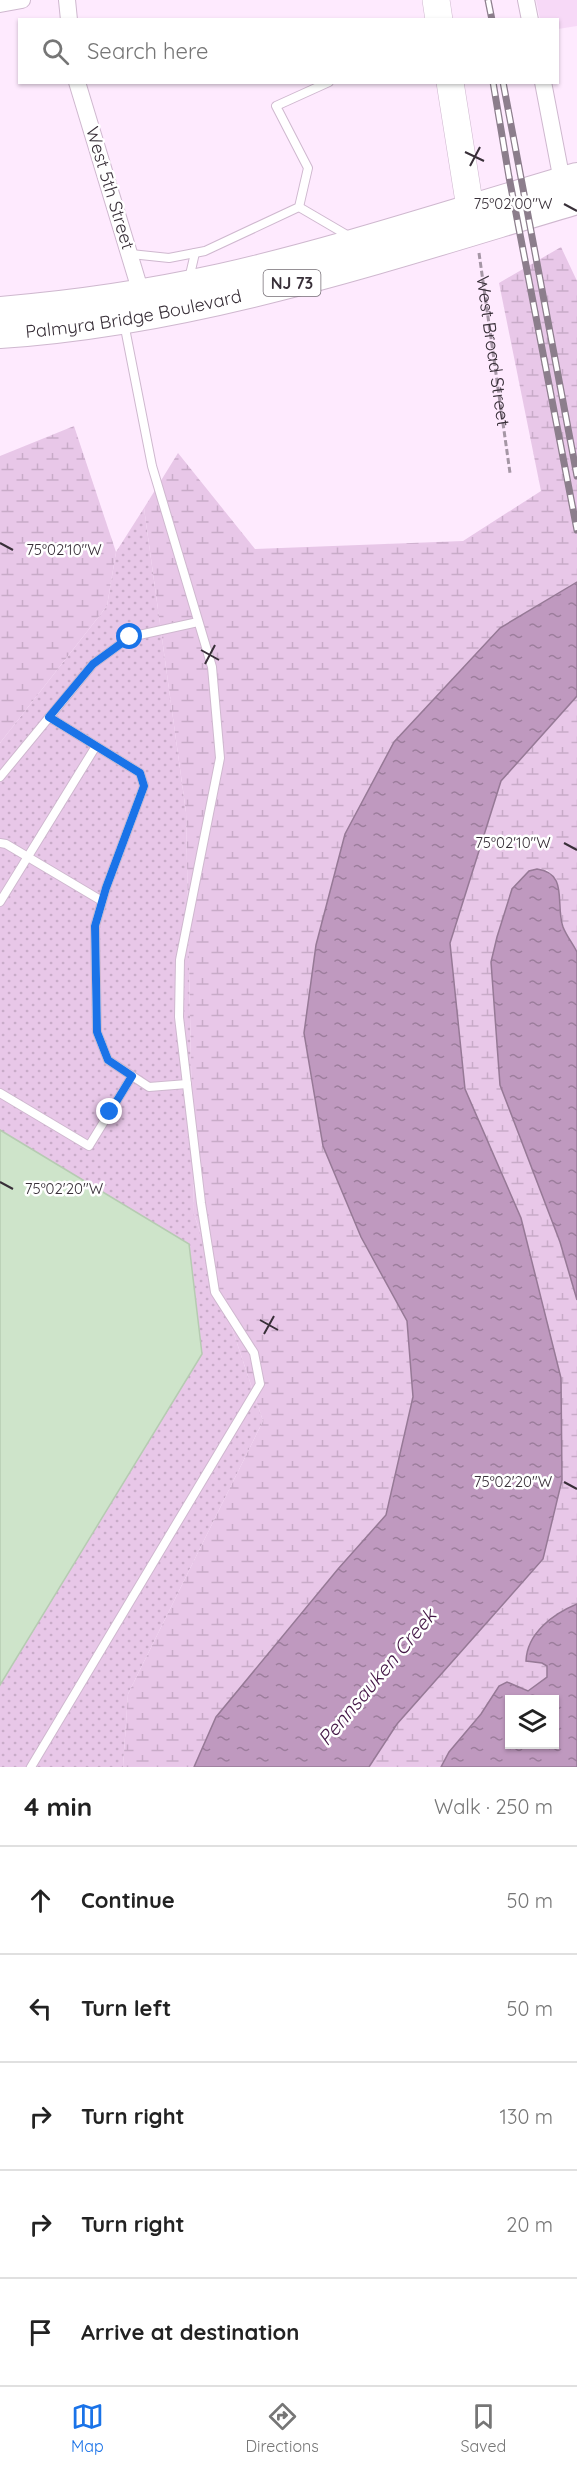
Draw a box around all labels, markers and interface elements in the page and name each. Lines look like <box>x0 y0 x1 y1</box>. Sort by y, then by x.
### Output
search box <box>18 18 559 84</box>
icon: search <box>39 35 72 68</box>
text: Search here <box>87 37 208 65</box>
street label: West 5th Street <box>81 124 140 252</box>
text: 75°02'00"W <box>473 194 553 213</box>
road number: NJ 73 <box>264 270 320 296</box>
street label: West Broad Street <box>471 274 515 428</box>
street label: Palmyra Bridge Boulevard <box>24 284 244 343</box>
text: 75°02'10"W <box>26 540 102 559</box>
route start <box>116 623 142 649</box>
text: 75°02'10"W <box>475 833 551 852</box>
route end <box>96 1098 122 1124</box>
text: 75°02'20"W <box>25 1179 104 1198</box>
text: 75°02'20"W <box>474 1472 553 1491</box>
water label: Pennsauken Creek <box>312 1601 443 1750</box>
map controls <box>505 1695 559 1749</box>
button: layers <box>505 1695 559 1749</box>
text: 4 min <box>24 1790 92 1823</box>
text: Walk · 250 m <box>434 1794 553 1819</box>
icon: ahead <box>24 1884 57 1917</box>
text: Continue <box>81 1886 175 1914</box>
text: 50 m <box>507 1888 553 1913</box>
icon: left <box>24 1992 57 2025</box>
text: Turn left <box>81 1994 171 2022</box>
text: 50 m <box>507 1996 553 2021</box>
icon: right <box>24 2100 57 2133</box>
text: Turn right <box>81 2102 185 2130</box>
text: 130 m <box>500 2104 553 2129</box>
icon: right <box>24 2208 57 2241</box>
text: Turn right <box>81 2210 185 2238</box>
text: 20 m <box>506 2212 553 2237</box>
icon: arrive <box>24 2316 57 2349</box>
text: Arrive at destination <box>81 2318 299 2346</box>
tab: Map <box>71 2400 104 2456</box>
tab: Directions <box>246 2400 319 2456</box>
tab: Saved <box>461 2400 506 2456</box>

